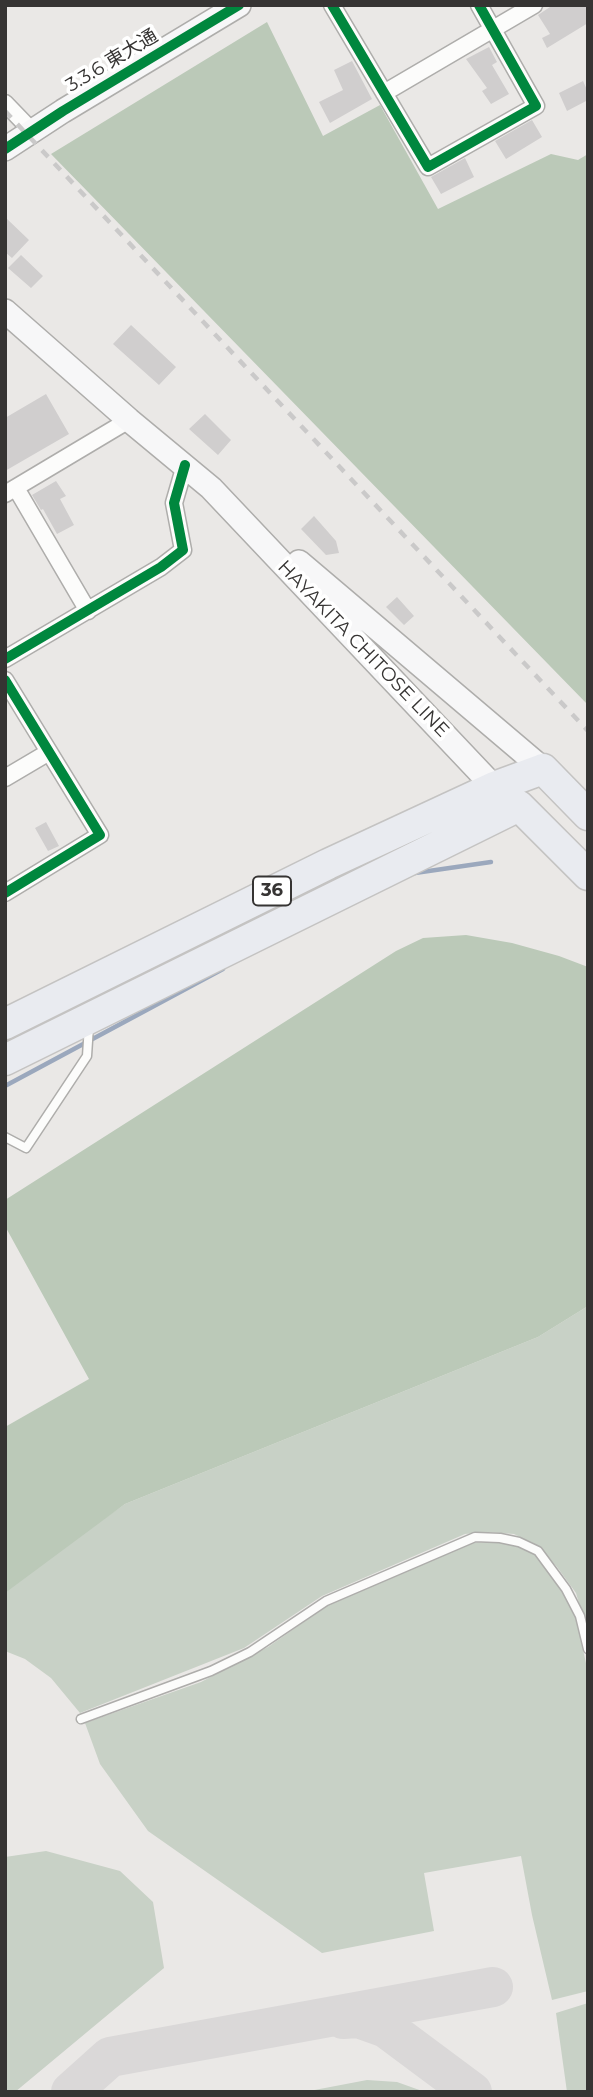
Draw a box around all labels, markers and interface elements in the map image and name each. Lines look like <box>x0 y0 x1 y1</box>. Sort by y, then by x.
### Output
street label: 3.3.6 東大通 <box>62 25 162 97</box>
street label: HAYAKITA CHITOSE LINE <box>273 556 453 742</box>
road number: 36 <box>253 876 291 906</box>

